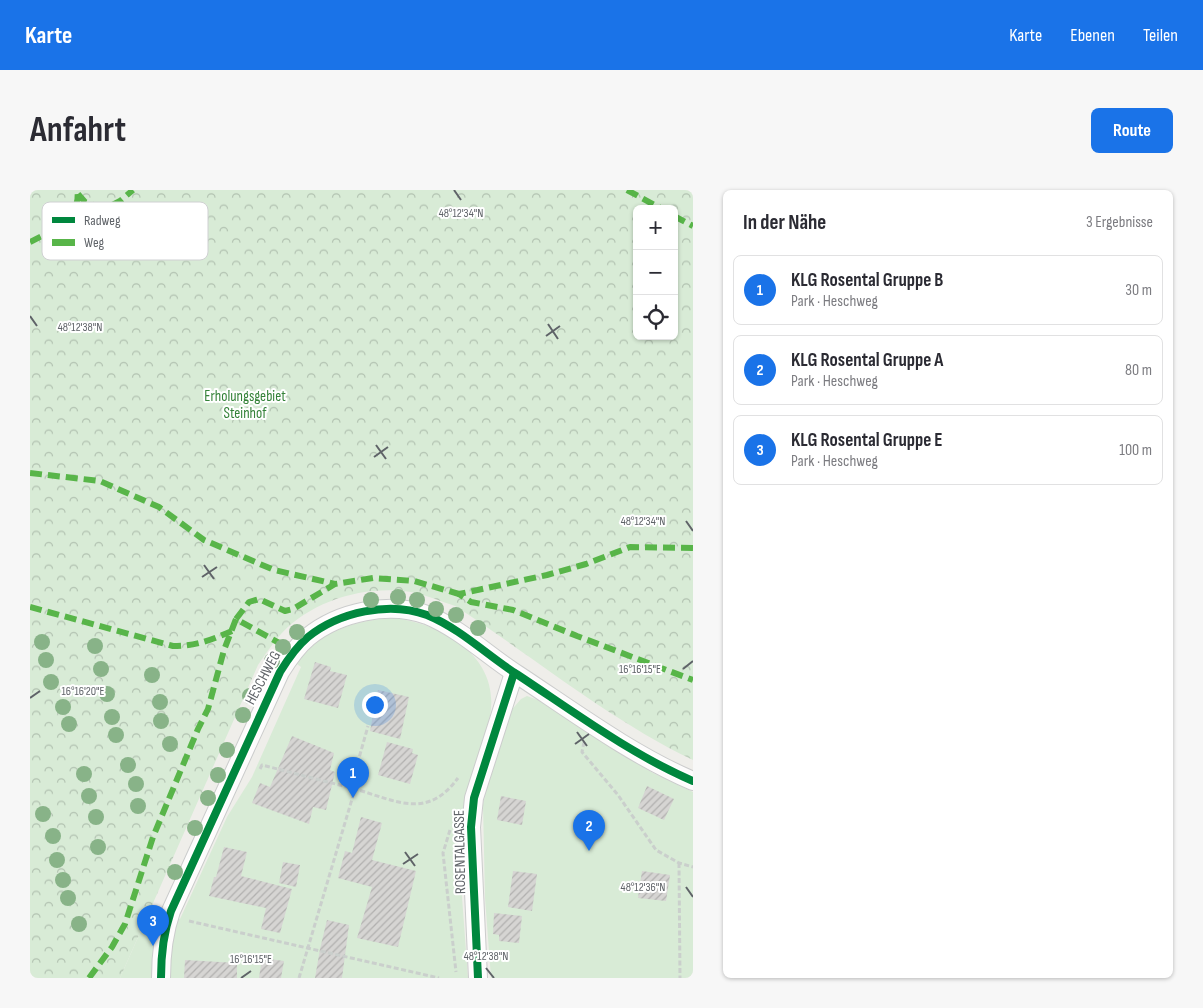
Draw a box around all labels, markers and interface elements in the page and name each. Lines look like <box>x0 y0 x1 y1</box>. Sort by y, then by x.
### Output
text: Karte <box>25 21 72 50</box>
text: Karte <box>1009 25 1042 46</box>
text: Ebenen <box>1070 25 1115 46</box>
text: Teilen <box>1143 25 1178 46</box>
button: Route <box>1091 108 1173 153</box>
text: Anfahrt <box>30 109 126 152</box>
legend <box>42 202 208 260</box>
map controls <box>633 205 678 340</box>
button: + <box>633 205 678 250</box>
text: 48°12'34"N <box>439 206 483 221</box>
text: In der Nähe <box>743 210 826 235</box>
text: Radweg <box>84 212 121 229</box>
text: 3 Ergebnisse <box>1086 213 1153 232</box>
text: Weg <box>84 234 105 251</box>
button: − <box>633 250 678 295</box>
text: KLG Rosental Gruppe B <box>791 269 943 292</box>
text: 1 <box>757 281 763 300</box>
text: 30 m <box>1125 281 1152 300</box>
text: Park · Heschweg <box>791 292 878 311</box>
button: locate <box>633 295 678 340</box>
text: 48°12'38"N <box>58 320 102 335</box>
text: KLG Rosental Gruppe A <box>791 349 943 372</box>
text: 2 <box>756 361 764 380</box>
text: 80 m <box>1125 361 1152 380</box>
text: Park · Heschweg <box>791 372 878 391</box>
park label: Erholungsgebiet Steinhof <box>204 387 286 423</box>
text: KLG Rosental Gruppe E <box>791 429 943 452</box>
text: 3 <box>756 441 764 460</box>
text: 100 m <box>1119 441 1152 460</box>
text: Park · Heschweg <box>791 452 878 471</box>
text: 48°12'34"N <box>621 514 665 529</box>
street label: HESCHWEG <box>241 648 285 708</box>
text: 16°16'15"E <box>619 662 661 677</box>
text: 16°16'20"E <box>61 684 105 699</box>
your location <box>362 692 388 718</box>
pin: 1 <box>337 757 369 798</box>
street label: ROSENTALGASSE <box>450 810 470 894</box>
pin: 2 <box>573 810 605 851</box>
text: 48°12'36"N <box>621 880 665 895</box>
pin: 3 <box>137 905 169 946</box>
text: 48°12'38"N <box>464 949 508 964</box>
text: 16°16'15"E <box>230 952 272 967</box>

